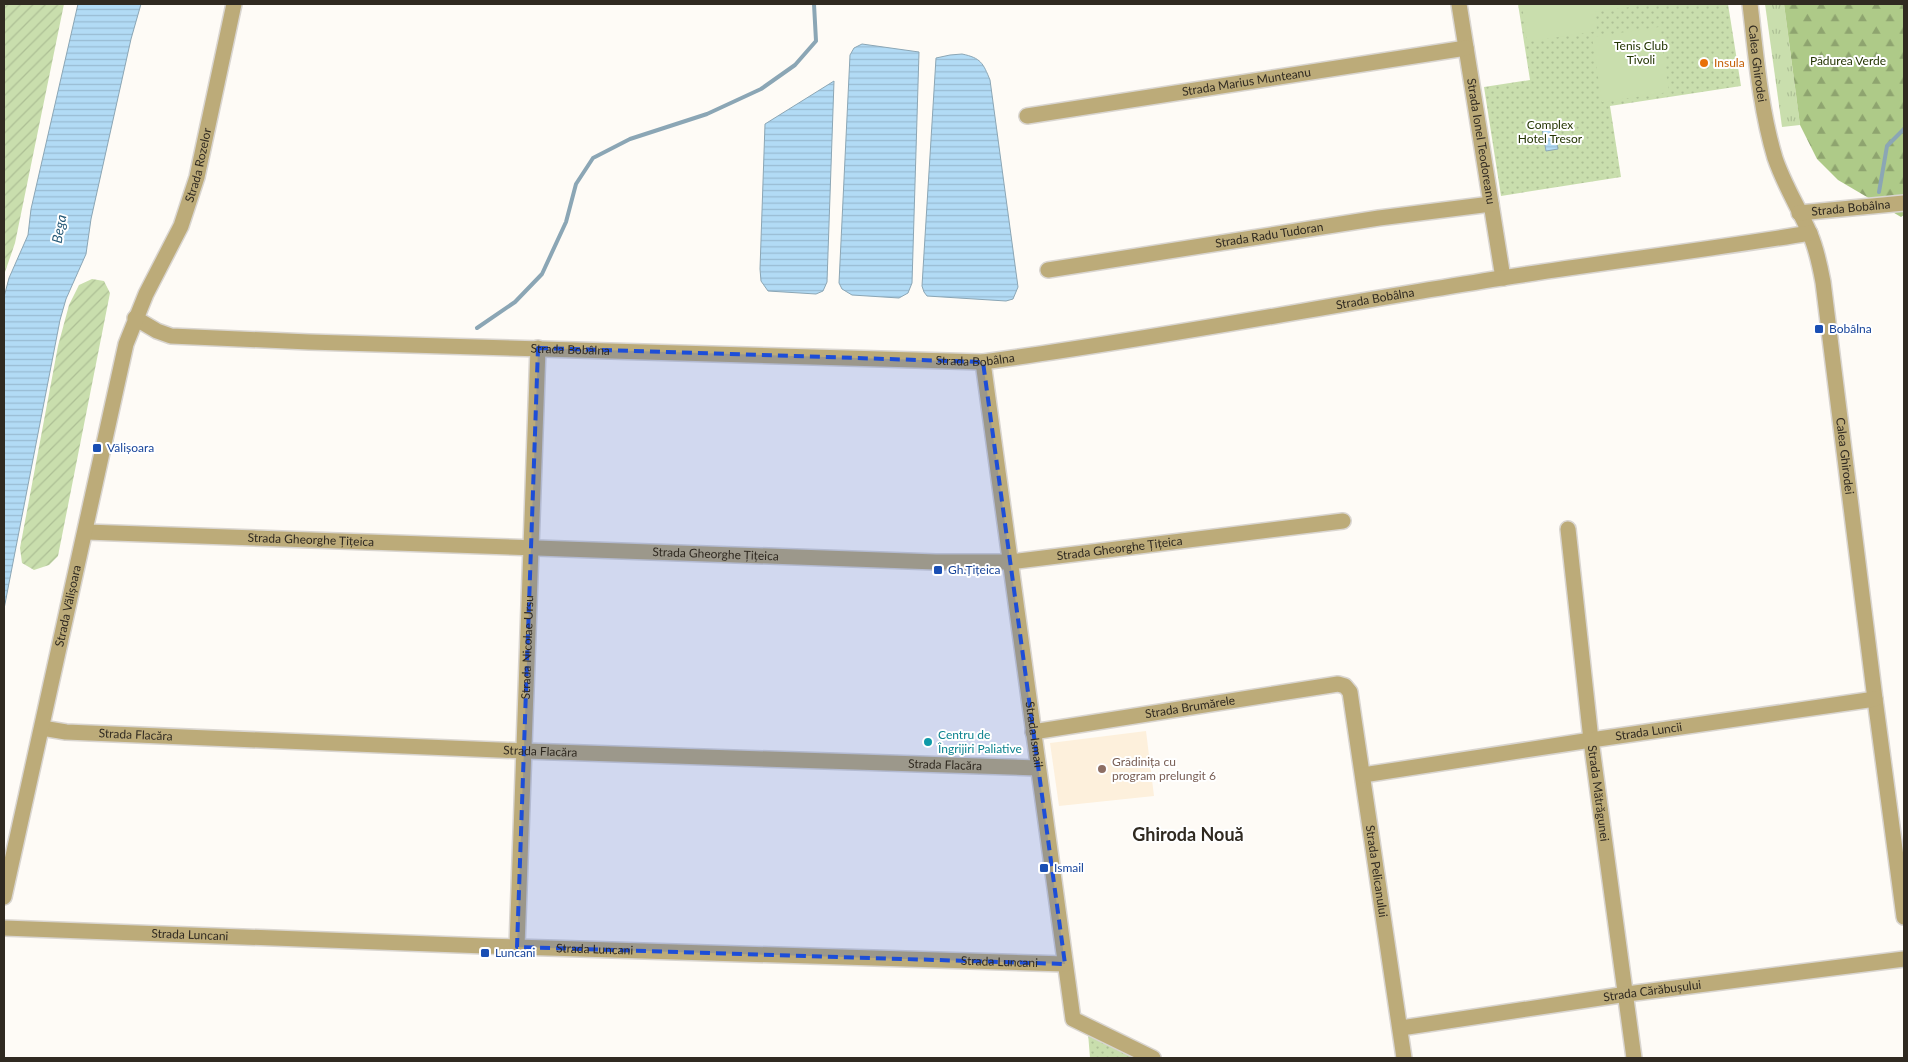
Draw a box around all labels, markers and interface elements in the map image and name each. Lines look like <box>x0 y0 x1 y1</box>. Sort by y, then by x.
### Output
street label: Calea Ghirodei <box>1745 24 1770 103</box>
park label: Tenis Club Tivoli <box>1614 38 1668 67</box>
park label: Pădurea Verde <box>1810 53 1886 68</box>
place label: Insula <box>1714 55 1745 70</box>
marker: Insula <box>1698 57 1710 69</box>
street label: Strada Marius Munteanu <box>1181 64 1312 99</box>
street label: Strada Ionel Teodoreanu <box>1464 77 1499 205</box>
park label: Complex Hotel Tresor <box>1518 117 1583 146</box>
street label: Strada Rozelor <box>181 126 214 204</box>
street label: Strada Bobâlna <box>1811 196 1891 219</box>
water label: Bega <box>48 213 69 245</box>
street label: Strada Radu Tudoran <box>1214 219 1324 251</box>
street label: Strada Bobâlna <box>1335 284 1415 312</box>
place label: Bobâlna <box>1829 321 1872 336</box>
marker: Bobâlna <box>1813 323 1825 335</box>
street label: Strada Bobâlna <box>530 341 610 358</box>
street label: Strada Bobâlna <box>935 350 1015 369</box>
street label: Calea Ghirodei <box>1833 416 1857 495</box>
place label: Vălișoara <box>107 440 154 455</box>
marker: Vălișoara <box>91 442 103 454</box>
street label: Strada Gheorghe Țițeica <box>247 530 374 549</box>
street label: Strada Gheorghe Țițeica <box>1056 533 1183 563</box>
street label: Strada Gheorghe Țițeica <box>652 544 779 563</box>
place label: Gh.Țițeica <box>948 562 1001 577</box>
street label: Strada Vălișoara <box>51 563 84 648</box>
marker: Gh.Țițeica <box>932 564 944 576</box>
street label: Strada Nicolae Ursu <box>518 595 536 699</box>
street label: Strada Brumărele <box>1144 692 1236 721</box>
street label: Strada Ismail <box>1023 700 1046 768</box>
street label: Strada Luncii <box>1614 719 1683 743</box>
street label: Strada Flacăra <box>98 725 173 743</box>
place label: Centru de Îngrijiri Paliative <box>937 727 1022 756</box>
marker: Centru de Îngrijiri Paliative <box>922 736 934 748</box>
street label: Strada Flacăra <box>503 742 578 760</box>
street label: Strada Mătrăgunei <box>1585 744 1613 842</box>
place label: Grădinița cu program prelungit 6 <box>1112 754 1216 783</box>
street label: Strada Flacăra <box>908 756 982 773</box>
marker: Grădinița cu program prelungit 6 <box>1096 763 1108 775</box>
district label: Ghiroda Nouă <box>1132 823 1244 845</box>
street label: Strada Pelicanului <box>1363 824 1391 918</box>
place label: Ismail <box>1054 860 1084 875</box>
marker: Ismail <box>1038 862 1050 874</box>
street label: Strada Luncani <box>151 926 229 943</box>
street label: Strada Luncani <box>556 940 634 958</box>
place label: Luncani <box>495 945 536 960</box>
marker: Luncani <box>479 947 491 959</box>
street label: Strada Luncani <box>961 953 1038 970</box>
street label: Strada Cărăbușului <box>1602 977 1702 1004</box>

